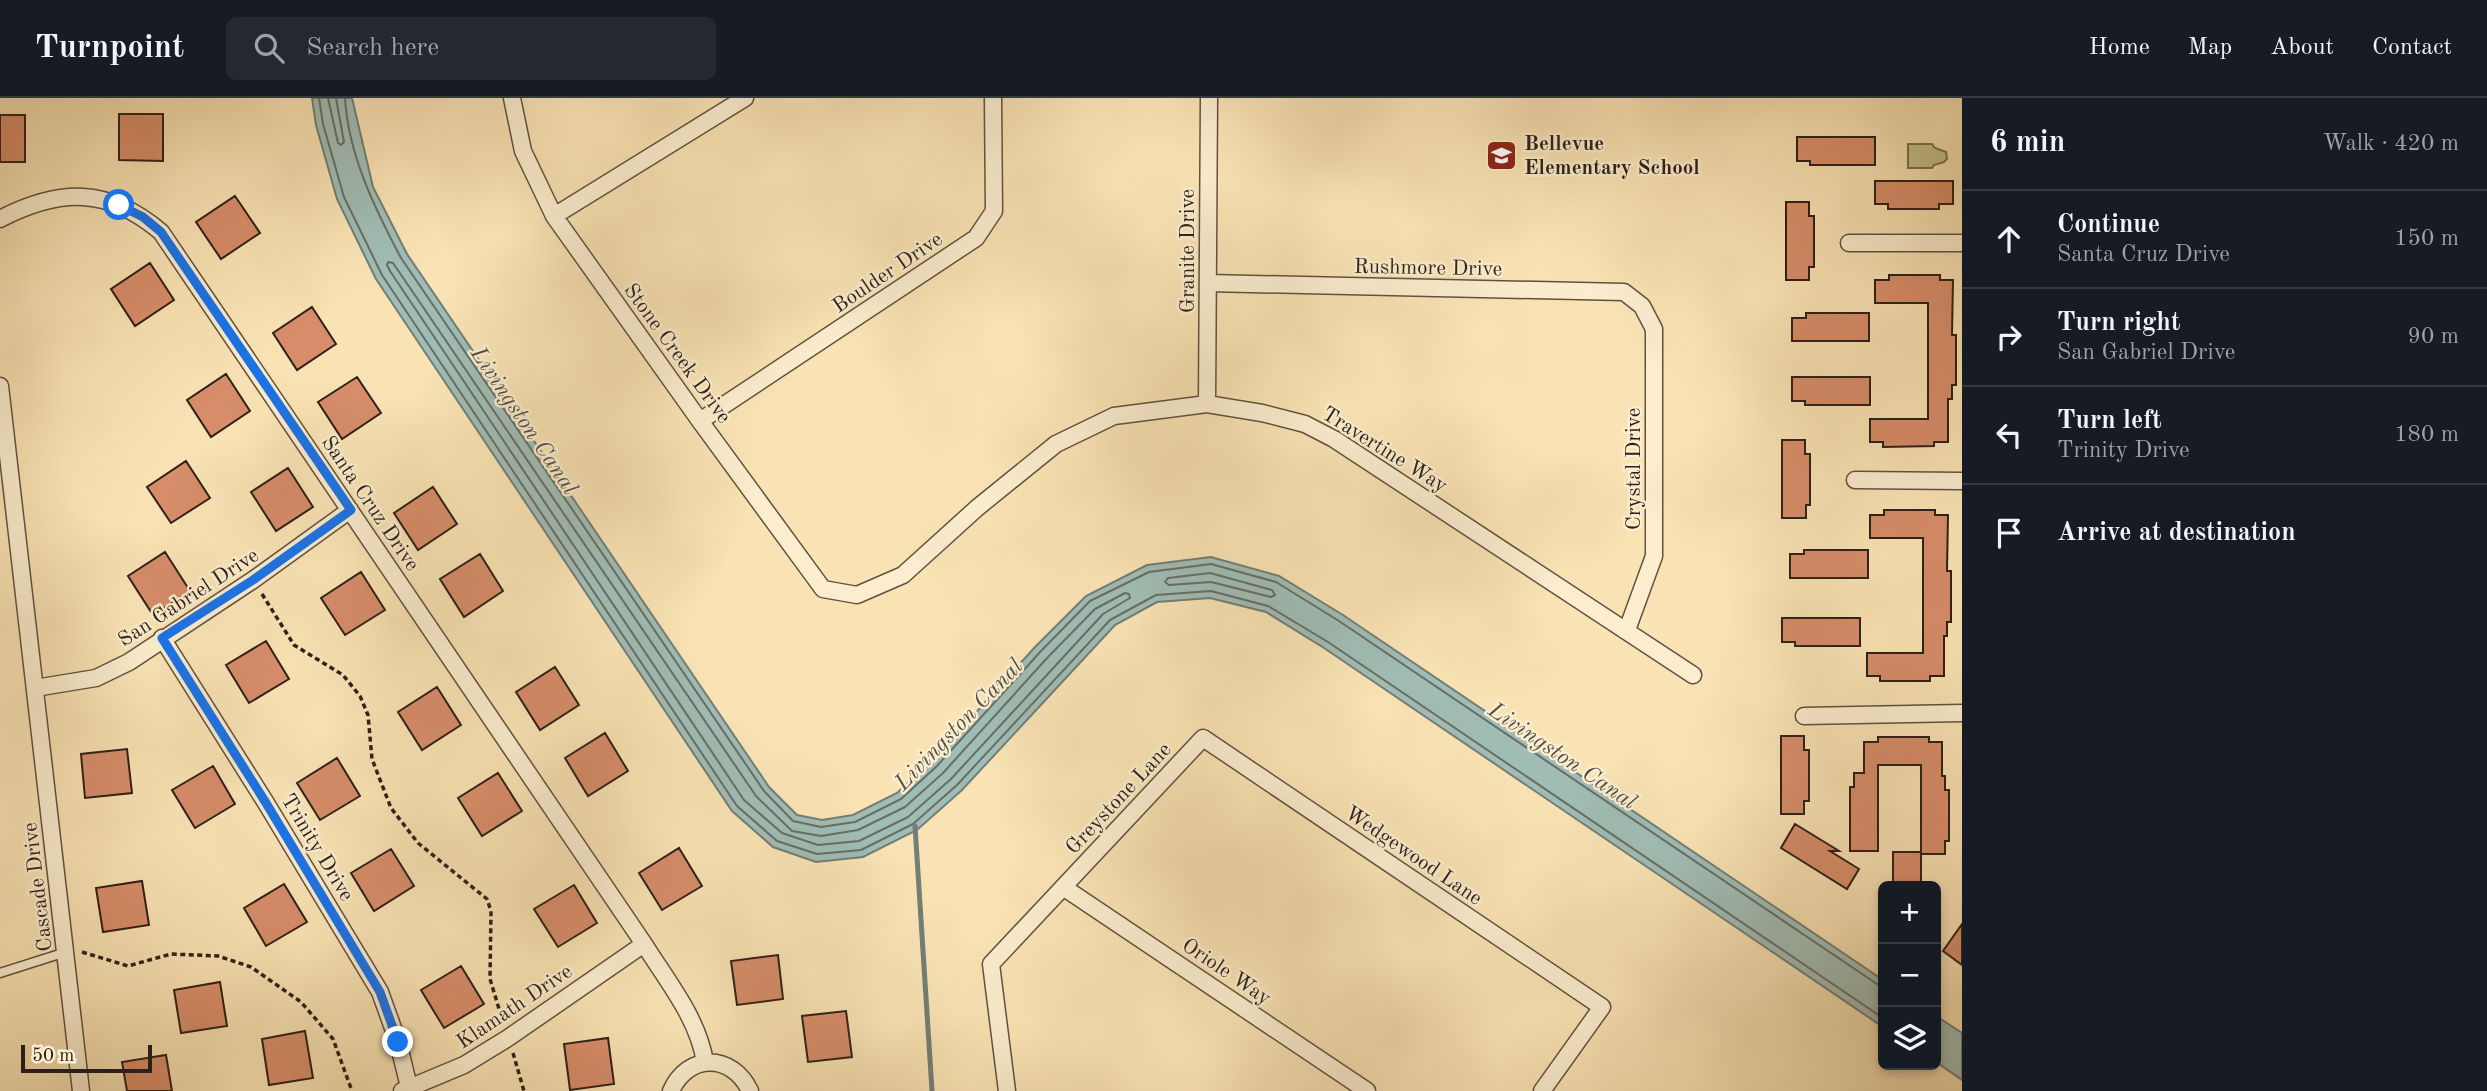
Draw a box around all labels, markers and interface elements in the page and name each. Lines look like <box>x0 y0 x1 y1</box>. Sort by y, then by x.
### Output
search box <box>226 17 716 80</box>
icon: search <box>250 29 288 67</box>
text: Turnpoint <box>35 32 184 65</box>
text: Search here <box>306 35 439 61</box>
text: Home <box>2089 36 2150 60</box>
text: Map <box>2188 36 2232 60</box>
text: About <box>2270 36 2334 60</box>
text: Contact <box>2372 36 2452 60</box>
text: 6 min <box>1990 128 2065 158</box>
text: Walk · 420 m <box>2323 132 2459 155</box>
place label: Bellevue Elementary School <box>1524 134 1700 179</box>
school or university icon: Bellevue Elementary School <box>1484 138 1518 172</box>
route start <box>103 189 134 220</box>
street label: Granite Drive <box>1178 189 1199 313</box>
text: Continue <box>2057 212 2160 238</box>
icon: ahead <box>1990 220 2028 258</box>
text: 150 m <box>2394 227 2459 250</box>
street label: Boulder Drive <box>829 229 946 318</box>
text: Santa Cruz Drive <box>2057 243 2230 266</box>
street label: Rushmore Drive <box>1354 257 1502 280</box>
street label: Stone Creek Drive <box>619 280 734 428</box>
text: Turn right <box>2057 310 2180 336</box>
icon: right <box>1990 318 2028 356</box>
text: 90 m <box>2408 325 2459 348</box>
text: San Gabriel Drive <box>2057 341 2235 364</box>
water label: Livingston Canal <box>464 342 582 500</box>
street label: Travertine Way <box>1318 403 1451 497</box>
street label: Crystal Drive <box>1624 408 1645 530</box>
text: Turn left <box>2057 408 2162 434</box>
icon: left <box>1990 416 2028 454</box>
text: 180 m <box>2394 423 2459 446</box>
street label: Santa Cruz Drive <box>317 433 423 575</box>
text: Trinity Drive <box>2057 439 2190 462</box>
icon: arrive <box>1990 514 2028 552</box>
text: Arrive at destination <box>2057 520 2296 546</box>
street label: San Gabriel Drive <box>115 545 263 651</box>
water label: Livingston Canal <box>890 655 1028 797</box>
water label: Livingston Canal <box>1483 698 1641 815</box>
street label: Greystone Lane <box>1062 739 1176 859</box>
street label: Trinity Drive <box>277 790 357 905</box>
street label: Wedgewood Lane <box>1341 803 1486 910</box>
street label: Cascade Drive <box>20 821 57 953</box>
map controls <box>1878 881 1941 1070</box>
button: + <box>1878 881 1941 944</box>
street label: Oriole Way <box>1178 935 1275 1010</box>
button: − <box>1878 944 1941 1007</box>
street label: Klamath Drive <box>453 961 576 1053</box>
button: layers <box>1878 1007 1941 1070</box>
route end <box>382 1026 413 1057</box>
scale bar <box>21 1042 152 1074</box>
text: 50 m <box>32 1047 74 1066</box>

